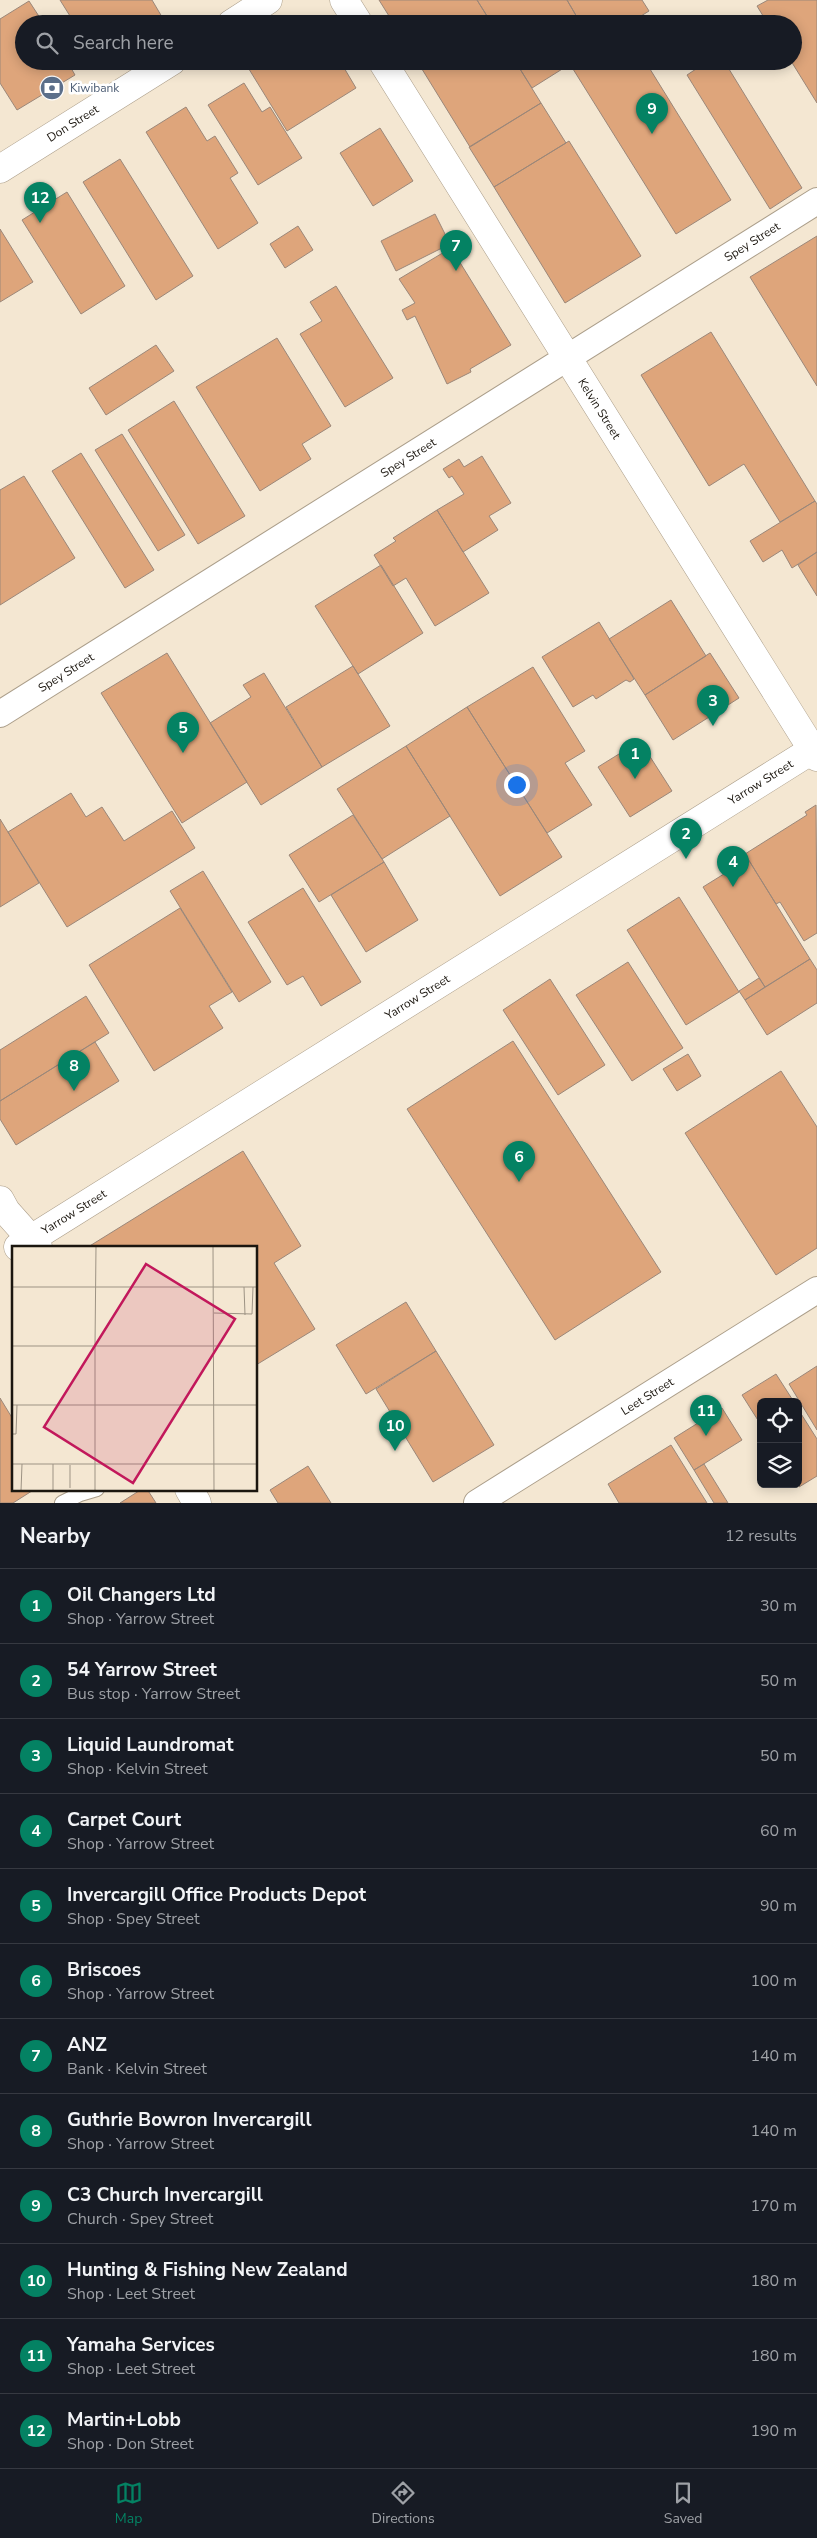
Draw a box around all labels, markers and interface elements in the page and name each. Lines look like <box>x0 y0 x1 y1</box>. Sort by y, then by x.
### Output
search box <box>15 15 802 70</box>
icon: search <box>33 29 61 57</box>
text: Search here <box>73 30 174 56</box>
bank icon: Kiwibank <box>39 75 65 101</box>
place label: Kiwibank <box>70 80 120 96</box>
pin: 9 <box>636 93 668 134</box>
street label: Don Street <box>44 101 102 146</box>
pin: 12 <box>24 182 56 223</box>
street label: Spey Street <box>721 218 784 265</box>
pin: 7 <box>440 230 472 271</box>
street label: Kelvin Street <box>574 375 625 443</box>
street label: Spey Street <box>377 434 440 481</box>
street label: Spey Street <box>35 649 98 696</box>
pin: 3 <box>697 685 729 726</box>
pin: 5 <box>167 712 199 753</box>
pin: 1 <box>619 738 651 779</box>
street label: Yarrow Street <box>724 756 797 809</box>
your location <box>504 772 530 798</box>
pin: 2 <box>670 818 702 859</box>
pin: 4 <box>717 846 749 887</box>
street label: Yarrow Street <box>381 970 453 1024</box>
pin: 8 <box>58 1050 90 1091</box>
pin: 6 <box>503 1141 535 1182</box>
street label: Yarrow Street <box>38 1185 110 1239</box>
inset map <box>12 1246 258 1490</box>
street label: Leet Street <box>618 1373 677 1419</box>
pin: 11 <box>690 1395 722 1436</box>
map controls <box>757 1398 802 1488</box>
button: locate <box>757 1398 802 1443</box>
pin: 10 <box>379 1410 411 1451</box>
button: layers <box>757 1443 802 1488</box>
text: Nearby <box>20 1522 90 1550</box>
text: 12 results <box>725 1525 797 1547</box>
text: Oil Changers Ltd <box>67 1582 216 1608</box>
text: 1 <box>31 1595 41 1617</box>
text: 30 m <box>760 1595 797 1617</box>
text: Shop · Yarrow Street <box>67 1608 214 1630</box>
text: 54 Yarrow Street <box>67 1657 217 1683</box>
text: 2 <box>31 1670 41 1692</box>
text: 50 m <box>760 1670 797 1692</box>
text: Bus stop · Yarrow Street <box>67 1683 240 1705</box>
text: Liquid Laundromat <box>67 1732 233 1758</box>
text: 3 <box>31 1745 41 1767</box>
text: 50 m <box>760 1745 797 1767</box>
text: Shop · Kelvin Street <box>67 1758 208 1780</box>
text: Carpet Court <box>67 1807 181 1833</box>
text: 4 <box>31 1820 41 1842</box>
text: 60 m <box>760 1820 797 1842</box>
text: Shop · Yarrow Street <box>67 1833 214 1855</box>
text: Invercargill Office Products Depot <box>67 1882 366 1908</box>
text: 5 <box>31 1895 41 1917</box>
text: 90 m <box>760 1895 797 1917</box>
text: Shop · Spey Street <box>67 1908 200 1930</box>
text: Briscoes <box>67 1957 141 1983</box>
text: 6 <box>31 1970 41 1992</box>
text: 100 m <box>750 1970 797 1992</box>
text: Shop · Yarrow Street <box>67 1983 214 2005</box>
text: ANZ <box>67 2032 107 2058</box>
text: 7 <box>31 2045 41 2067</box>
text: 140 m <box>750 2045 797 2067</box>
text: Bank · Kelvin Street <box>67 2058 207 2080</box>
text: Guthrie Bowron Invercargill <box>67 2107 311 2133</box>
text: 8 <box>31 2120 41 2142</box>
text: 140 m <box>750 2120 797 2142</box>
text: Shop · Yarrow Street <box>67 2133 214 2155</box>
text: C3 Church Invercargill <box>67 2182 263 2208</box>
text: 9 <box>31 2195 41 2217</box>
text: 170 m <box>750 2195 797 2217</box>
text: Church · Spey Street <box>67 2208 213 2230</box>
text: Hunting & Fishing New Zealand <box>67 2257 348 2283</box>
text: 10 <box>26 2270 46 2292</box>
text: 180 m <box>750 2270 797 2292</box>
text: Shop · Leet Street <box>67 2283 195 2305</box>
text: Yamaha Services <box>67 2332 215 2358</box>
text: 11 <box>26 2345 46 2367</box>
text: 180 m <box>750 2345 797 2367</box>
text: Shop · Leet Street <box>67 2358 195 2380</box>
text: Martin+Lobb <box>67 2407 181 2433</box>
text: 12 <box>26 2420 46 2442</box>
text: 190 m <box>750 2420 797 2442</box>
text: Shop · Don Street <box>67 2433 194 2455</box>
tab: Map <box>115 2479 143 2528</box>
tab: Directions <box>372 2479 435 2528</box>
tab: Saved <box>664 2479 702 2528</box>

